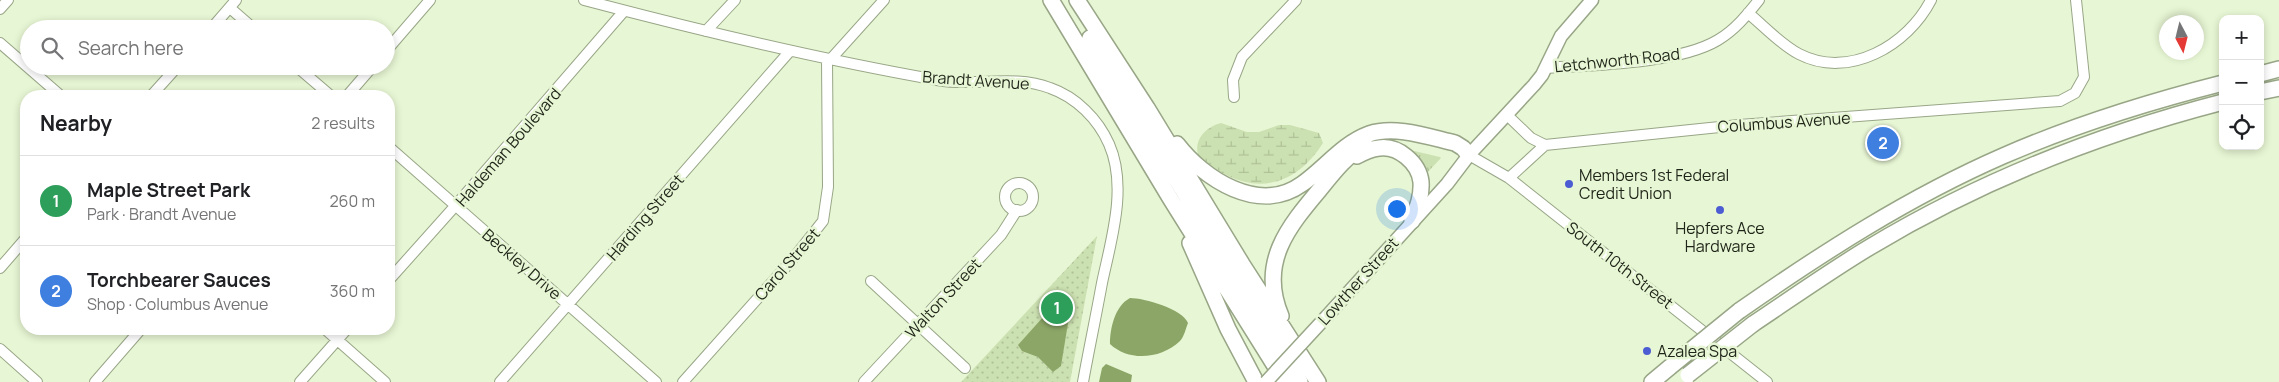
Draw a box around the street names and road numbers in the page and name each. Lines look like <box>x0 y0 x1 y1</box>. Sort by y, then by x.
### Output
street label: Letchworth Road <box>1553 42 1681 78</box>
street label: Brandt Avenue <box>922 65 1030 95</box>
street label: Haldeman Boulevard <box>450 83 566 211</box>
street label: Columbus Avenue <box>1717 106 1851 138</box>
street label: Harding Street <box>601 169 689 265</box>
street label: South 10th Street <box>1562 216 1678 314</box>
street label: Carol Street <box>749 223 825 305</box>
street label: Beckley Drive <box>478 224 566 304</box>
street label: Lowther Street <box>1313 232 1403 330</box>
street label: Walton Street <box>900 253 986 343</box>

